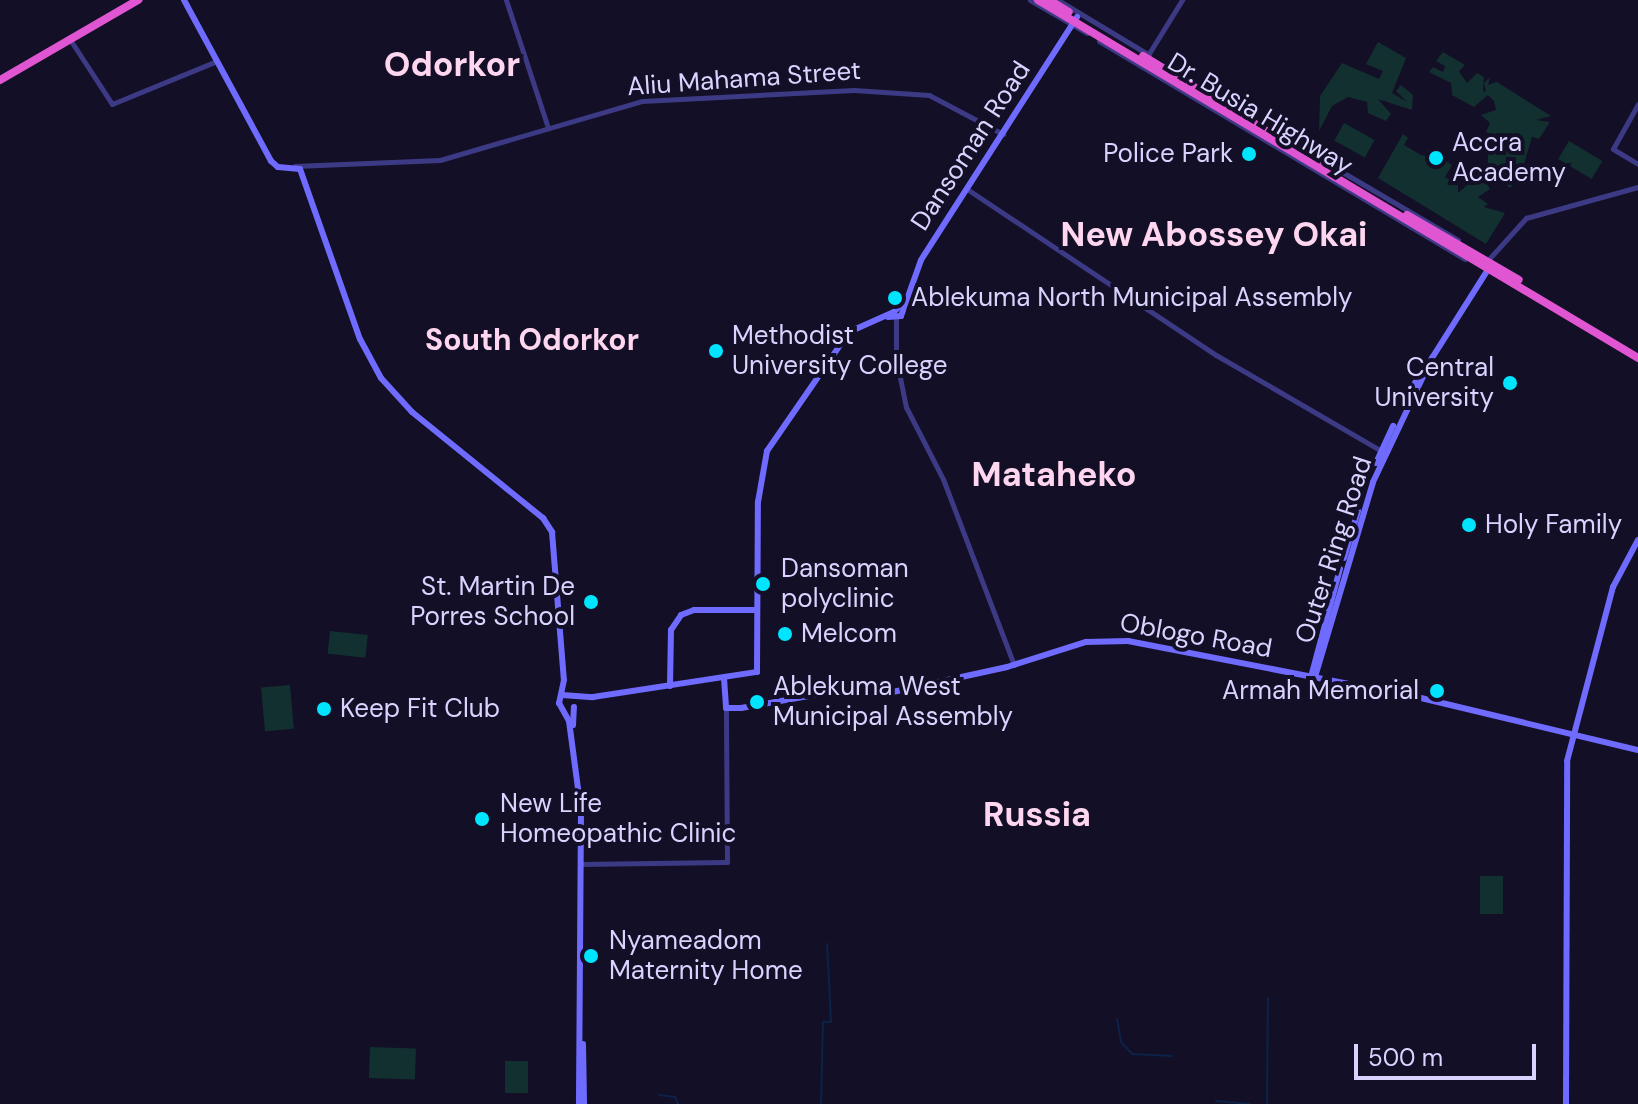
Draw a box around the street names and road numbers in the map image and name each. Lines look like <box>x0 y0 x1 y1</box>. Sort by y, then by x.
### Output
street label: Dr. Busia Highway <box>1162 46 1358 182</box>
street label: Aliu Mahama Street <box>626 55 862 103</box>
street label: Dansoman Road <box>905 56 1037 236</box>
street label: Outer Ring Road <box>1289 453 1379 647</box>
street label: Oblogo Road <box>1118 607 1274 665</box>

